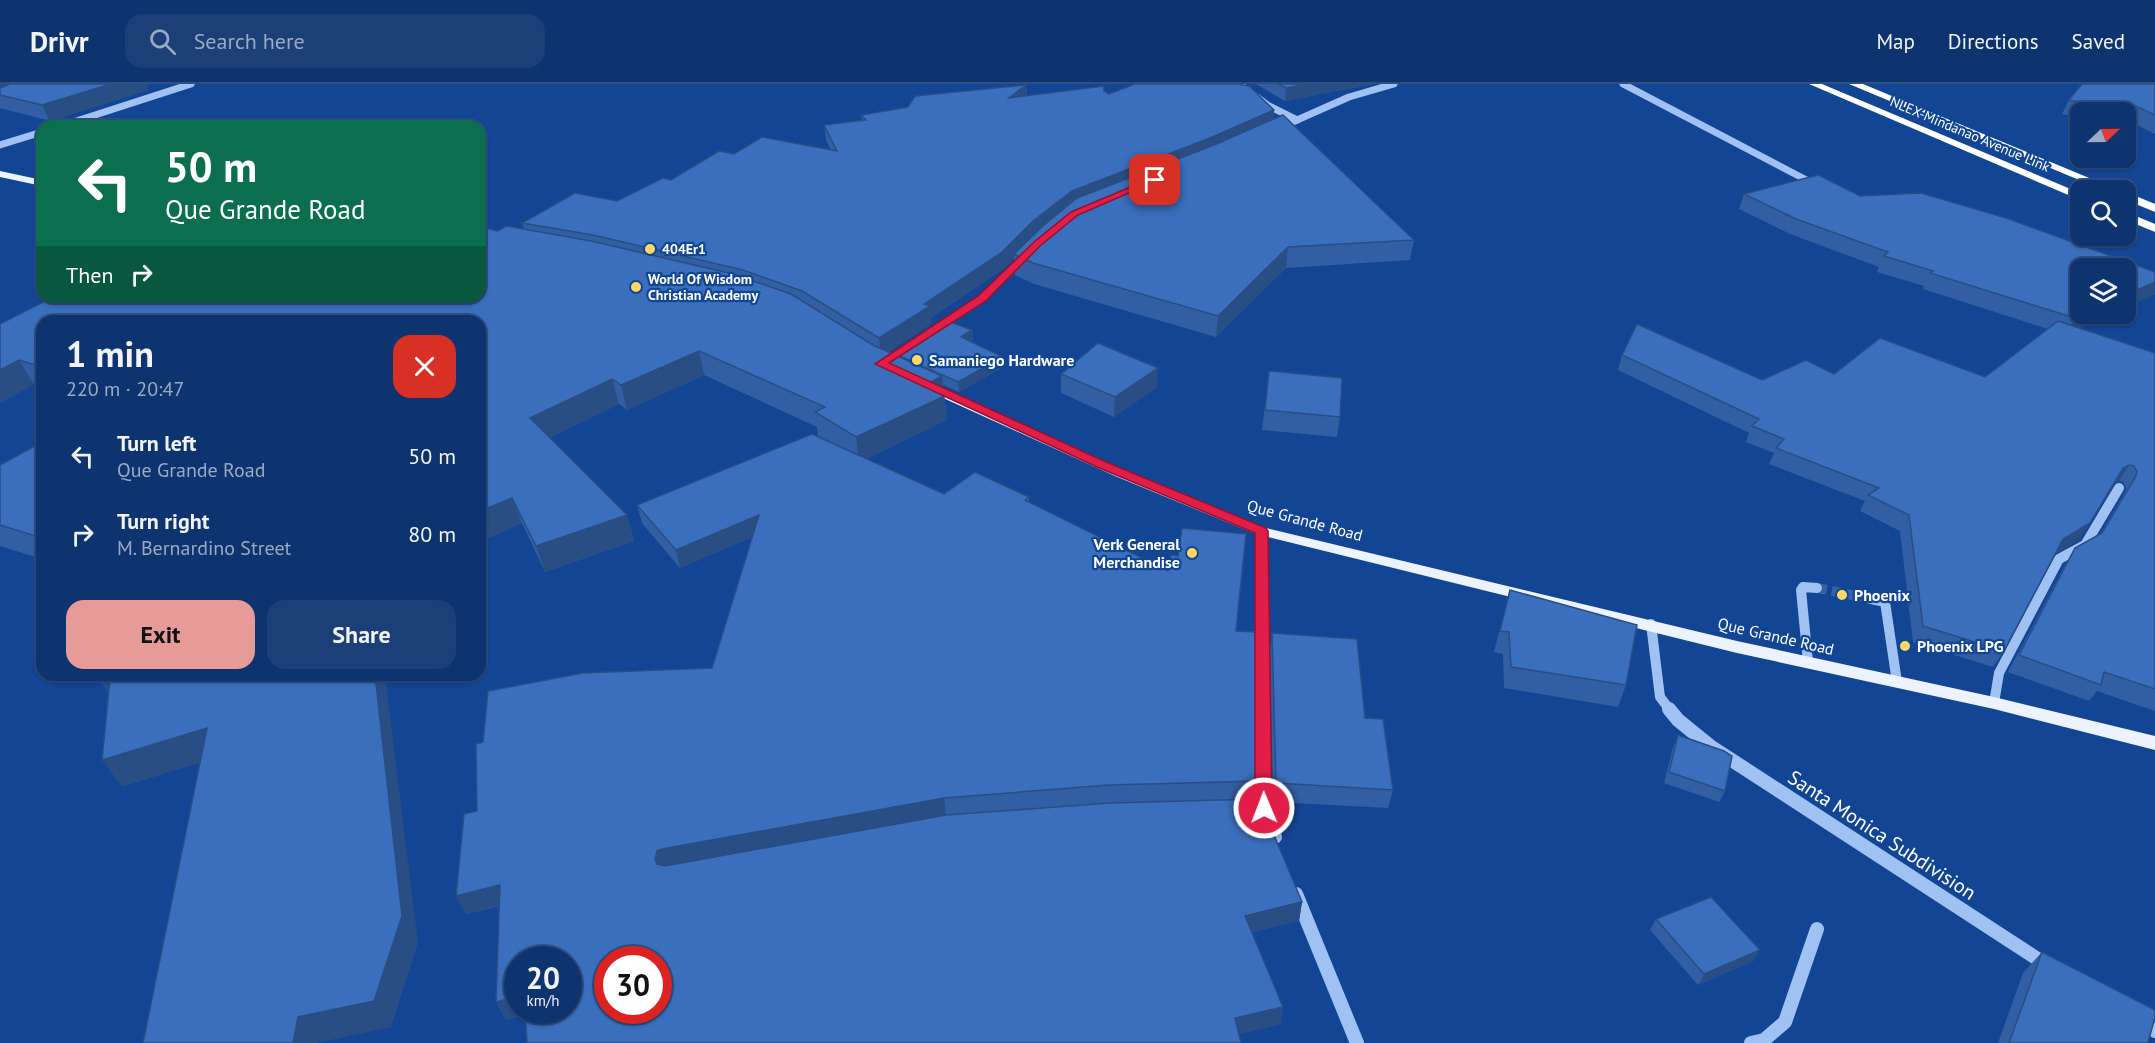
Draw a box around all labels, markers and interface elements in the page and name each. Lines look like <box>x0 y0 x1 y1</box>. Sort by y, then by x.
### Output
search box <box>125 14 545 68</box>
text: Drivr <box>30 23 89 60</box>
icon: search <box>146 25 179 58</box>
text: Search here <box>194 27 305 55</box>
text: Map <box>1876 28 1915 55</box>
text: Directions <box>1948 28 2039 55</box>
text: Saved <box>2072 28 2125 55</box>
street label: NLEX-Mindanao Avenue Link <box>1887 92 2053 176</box>
north arrow <box>2070 102 2136 168</box>
map controls <box>2070 102 2136 324</box>
text: 50 m <box>165 139 257 194</box>
icon: left <box>66 144 144 222</box>
pin <box>1129 154 1180 205</box>
icon: arrive <box>1138 163 1171 196</box>
button: search <box>2070 180 2136 246</box>
text: Que Grande Road <box>165 192 365 226</box>
place label: 404Er1 <box>662 240 706 258</box>
marker: 404Er1 <box>643 242 657 256</box>
icon: right <box>125 258 158 291</box>
button: layers <box>2070 258 2136 324</box>
text: Then <box>66 261 113 289</box>
place label: World Of Wisdom Christian Academy <box>648 270 758 304</box>
marker: World Of Wisdom Christian Academy <box>629 280 643 294</box>
text: 1 min <box>66 330 154 377</box>
button: close <box>393 335 456 398</box>
place label: Samaniego Hardware <box>929 350 1074 370</box>
marker: Samaniego Hardware <box>910 353 924 367</box>
text: 220 m · 20:47 <box>66 376 184 402</box>
text: Turn left <box>117 429 197 457</box>
icon: left <box>66 440 99 473</box>
text: 50 m <box>408 442 456 470</box>
text: Que Grande Road <box>117 457 265 483</box>
street label: Que Grande Road <box>1245 495 1365 545</box>
text: Turn right <box>117 507 209 535</box>
icon: right <box>66 518 99 551</box>
text: 80 m <box>408 520 456 548</box>
place label: Verk General Merchandise <box>1093 534 1180 572</box>
text: M. Bernardino Street <box>117 535 291 561</box>
marker: Verk General Merchandise <box>1185 546 1199 560</box>
place label: Phoenix <box>1854 585 1911 605</box>
marker: Phoenix <box>1835 588 1849 602</box>
button: Exit <box>66 600 255 669</box>
button: Share <box>267 600 456 669</box>
street label: Que Grande Road <box>1716 613 1836 659</box>
place label: Phoenix LPG <box>1917 636 2004 656</box>
marker: Phoenix LPG <box>1898 639 1912 653</box>
street label: Santa Monica Subdivision <box>1783 764 1981 906</box>
position arrow <box>1232 776 1296 840</box>
speed limit sign: 30 <box>594 946 672 1024</box>
text: 20 <box>526 958 560 997</box>
text: km/h <box>527 991 559 1010</box>

